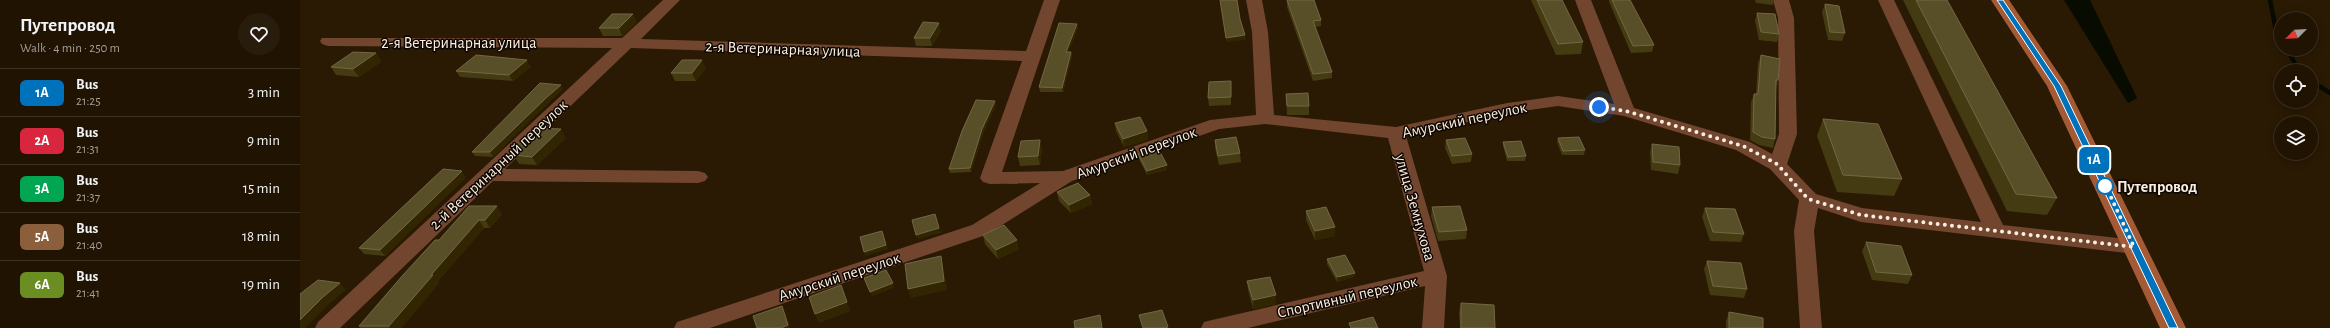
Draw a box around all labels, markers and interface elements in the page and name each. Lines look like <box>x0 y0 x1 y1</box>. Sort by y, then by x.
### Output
north arrow <box>2274 12 2318 56</box>
map controls <box>2274 12 2318 160</box>
button: heart <box>238 13 280 55</box>
text: Путепровод <box>20 16 115 35</box>
street label: 2-я Ветеринарная улица <box>381 35 537 52</box>
street label: 2-я Ветеринарная улица <box>705 38 861 61</box>
text: Walk · 4 min · 250 m <box>20 42 120 55</box>
button: locate <box>2274 64 2318 108</box>
text: Bus <box>76 77 98 92</box>
text: 3 min <box>248 85 280 100</box>
text: 1А <box>35 86 49 100</box>
text: 21:25 <box>76 95 101 108</box>
street label: 2-й Ветеринарный переулок <box>427 96 572 233</box>
your location <box>1589 97 1609 117</box>
street label: Амурский переулок <box>1400 99 1529 142</box>
button: layers <box>2274 116 2318 160</box>
street label: Амурский переулок <box>1074 123 1200 183</box>
text: Bus <box>76 125 98 140</box>
text: 9 min <box>247 133 280 148</box>
text: 2А <box>34 134 50 148</box>
text: 21:31 <box>76 143 99 156</box>
line badge: 1А <box>2076 147 2112 173</box>
street label: улица Земнухова <box>1391 151 1438 263</box>
text: 1А <box>2087 153 2101 167</box>
text: Bus <box>76 173 98 188</box>
marker: Путепровод <box>2096 177 2114 195</box>
place label: Путепровод <box>2117 179 2198 196</box>
text: 15 min <box>243 181 280 196</box>
text: 3А <box>35 182 49 196</box>
text: 21:37 <box>76 191 100 204</box>
text: Bus <box>76 221 98 236</box>
text: 18 min <box>242 229 280 244</box>
text: 5А <box>35 230 49 244</box>
text: 21:40 <box>76 239 102 252</box>
street label: Амурский переулок <box>776 250 903 305</box>
text: Bus <box>76 269 98 284</box>
street label: Спортивный переулок <box>1276 273 1420 322</box>
text: 19 min <box>242 277 280 292</box>
text: 6А <box>34 278 50 292</box>
text: 21:41 <box>76 287 100 300</box>

